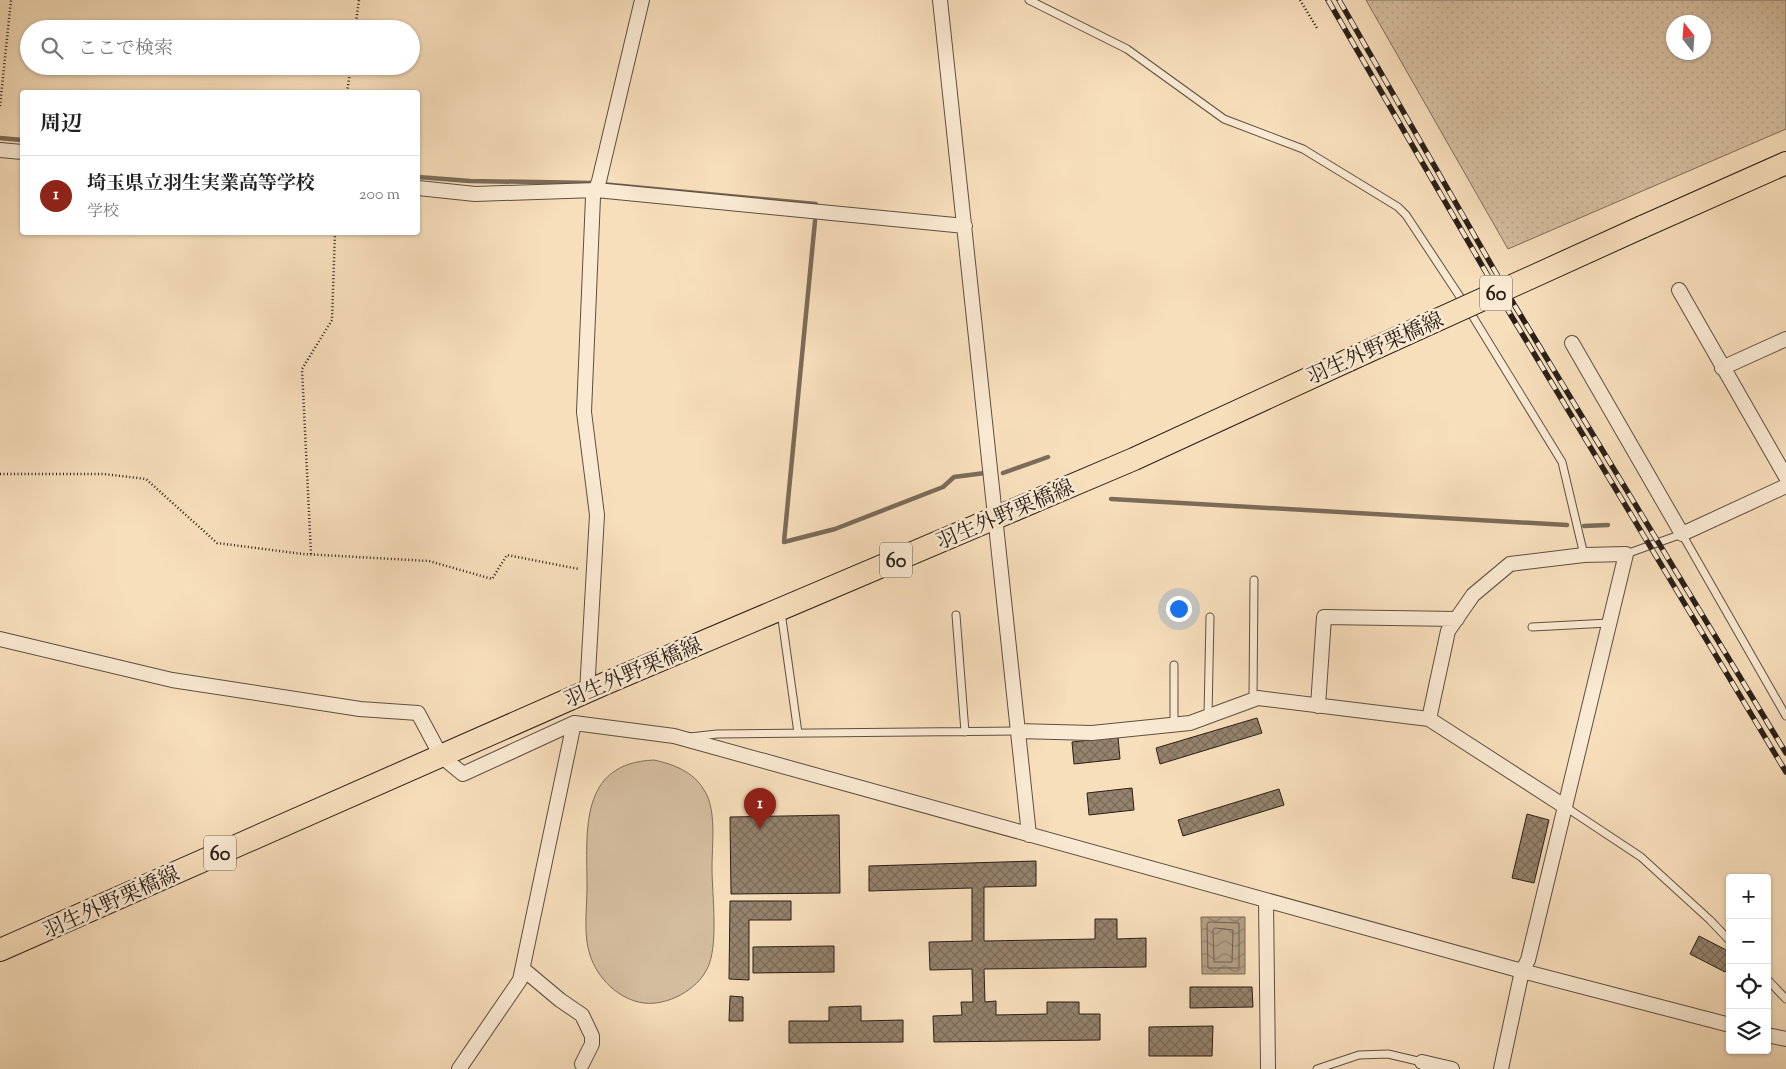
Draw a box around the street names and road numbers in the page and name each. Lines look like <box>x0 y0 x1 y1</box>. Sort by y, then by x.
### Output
road number: 60 <box>1480 276 1512 310</box>
street label: 羽生外野栗橋線 <box>1303 306 1449 393</box>
street label: 羽生外野栗橋線 <box>932 473 1079 558</box>
road number: 60 <box>880 542 912 578</box>
street label: 羽生外野栗橋線 <box>560 631 707 716</box>
road number: 60 <box>204 836 236 870</box>
street label: 羽生外野栗橋線 <box>39 860 185 947</box>

